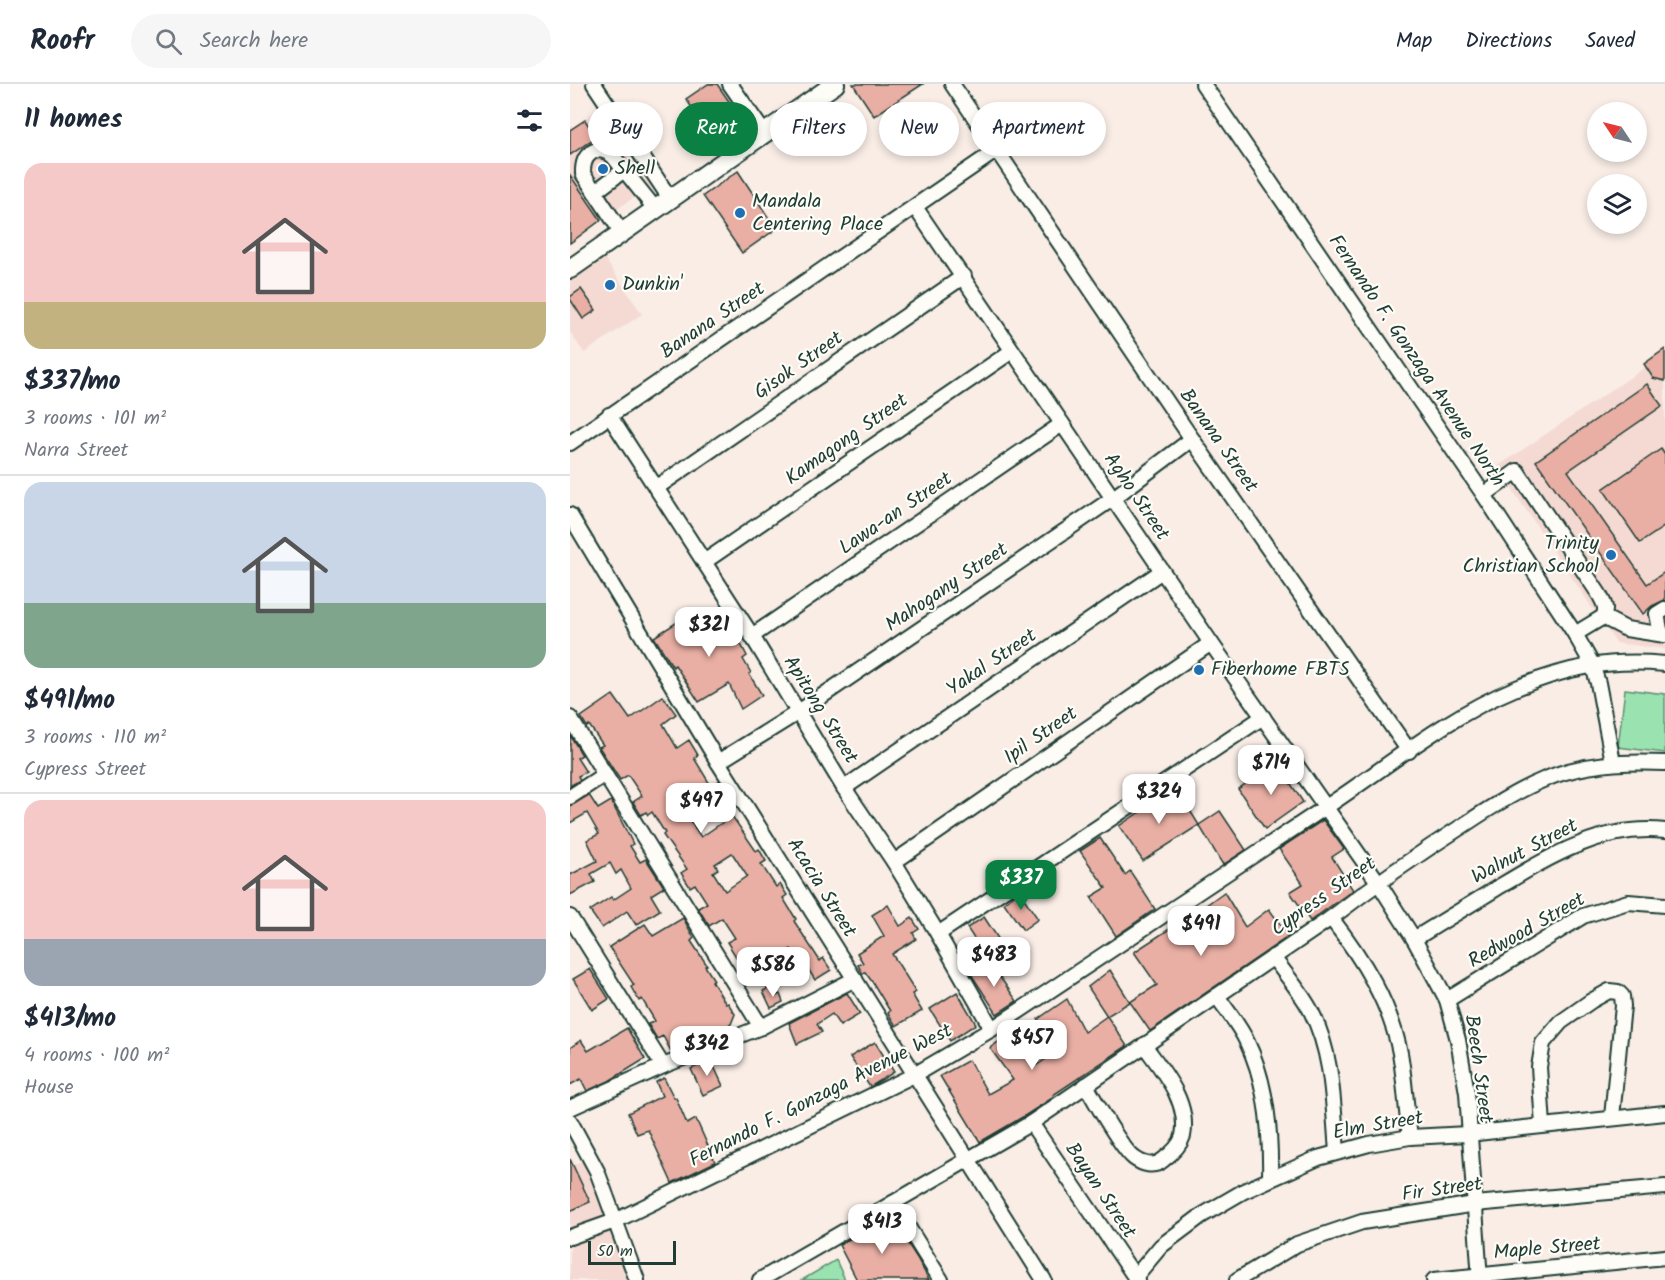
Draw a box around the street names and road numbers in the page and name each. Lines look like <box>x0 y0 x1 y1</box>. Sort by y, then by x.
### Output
street label: Fernando F. Gonzaga Avenue North <box>1319 228 1513 494</box>
street label: Banana Street <box>654 274 772 368</box>
street label: Gisok Street <box>748 323 850 409</box>
street label: Banana Street <box>1170 382 1266 500</box>
street label: Kamagong Street <box>779 385 915 494</box>
street label: Agho Street <box>1095 447 1177 548</box>
street label: Lawa-an Street <box>833 464 960 564</box>
street label: Mahogany Street <box>879 535 1015 641</box>
street label: Yakal Street <box>940 621 1044 705</box>
street label: Apitong Street <box>774 650 866 771</box>
street label: Ipil Street <box>997 699 1085 773</box>
street label: Walnut Street <box>1466 810 1584 894</box>
street label: Acacia Street <box>778 832 864 944</box>
street label: Cypress Street <box>1265 849 1383 945</box>
street label: Redwood Street <box>1462 884 1592 978</box>
street label: Beech Street <box>1455 1013 1501 1125</box>
street label: Fernando F. Gonzaga Avenue West <box>684 1015 959 1177</box>
street label: Elm Street <box>1330 1102 1426 1150</box>
street label: Bayan Street <box>1056 1136 1144 1246</box>
street label: Fir Street <box>1400 1169 1484 1211</box>
street label: Maple Street <box>1492 1228 1602 1270</box>

